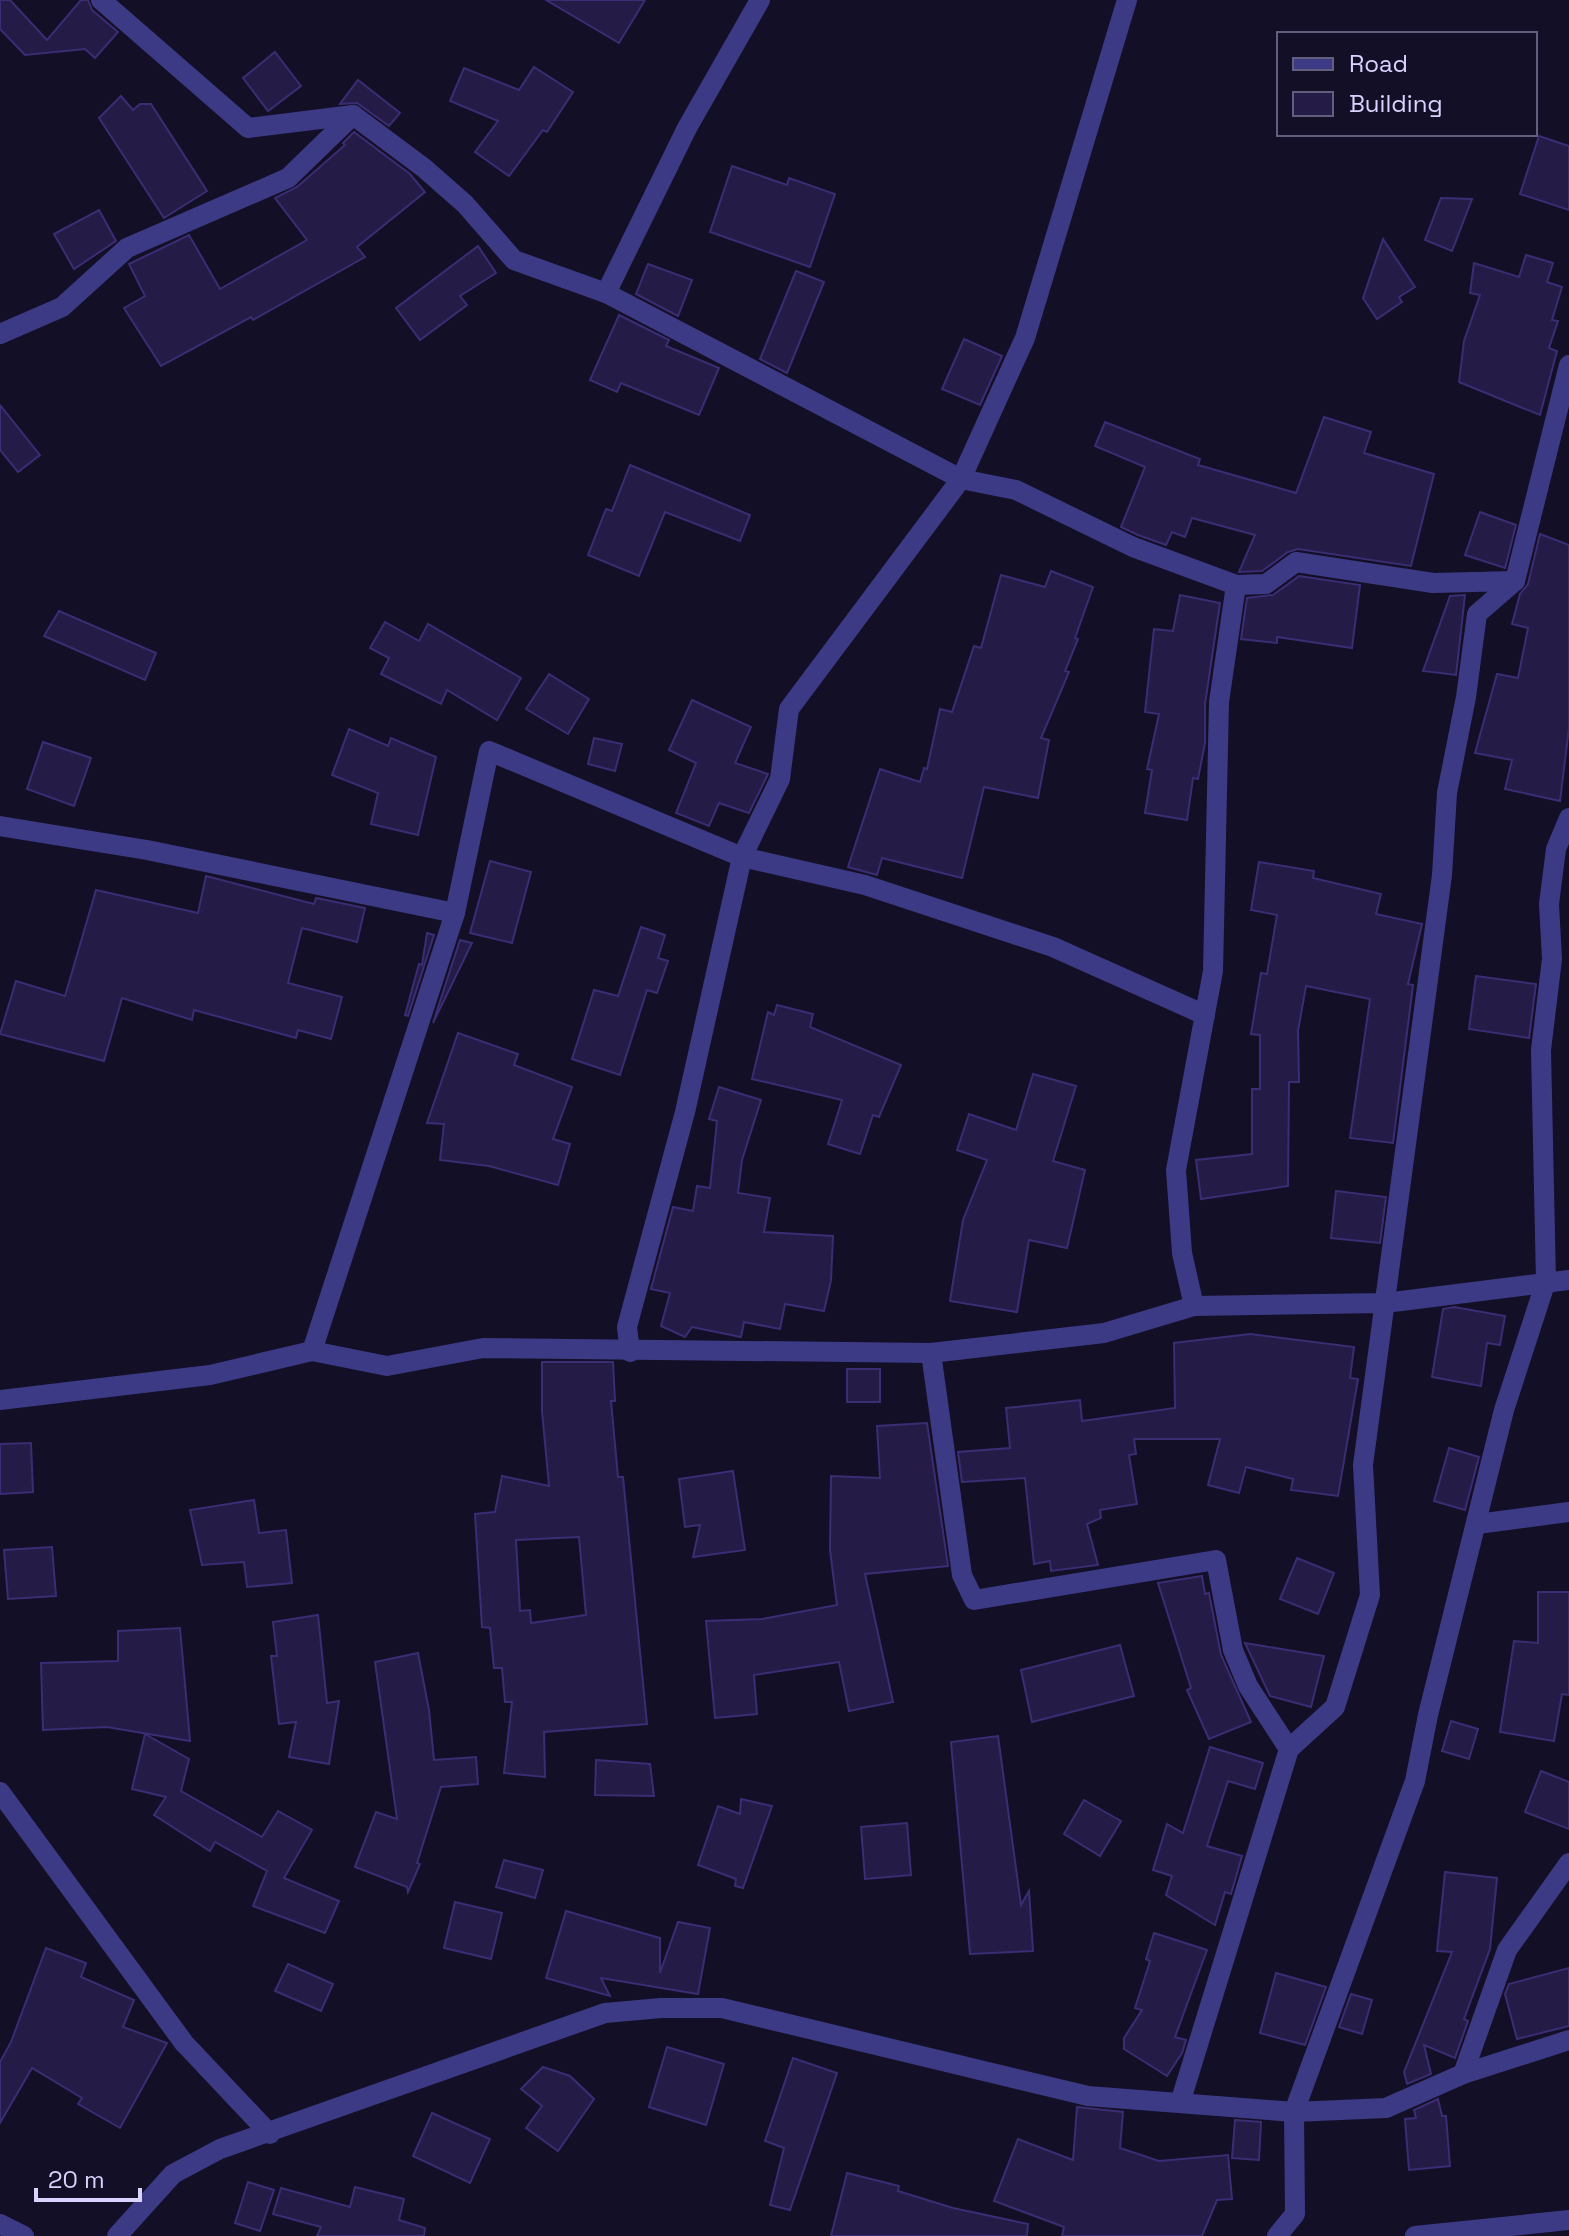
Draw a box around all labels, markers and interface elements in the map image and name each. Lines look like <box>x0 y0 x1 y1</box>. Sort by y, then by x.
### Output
legend <box>1277 32 1537 136</box>
text: Road <box>1349 48 1408 79</box>
text: Building <box>1349 88 1443 119</box>
scale bar <box>36 2152 140 2202</box>
text: 20 m <box>48 2164 105 2195</box>

